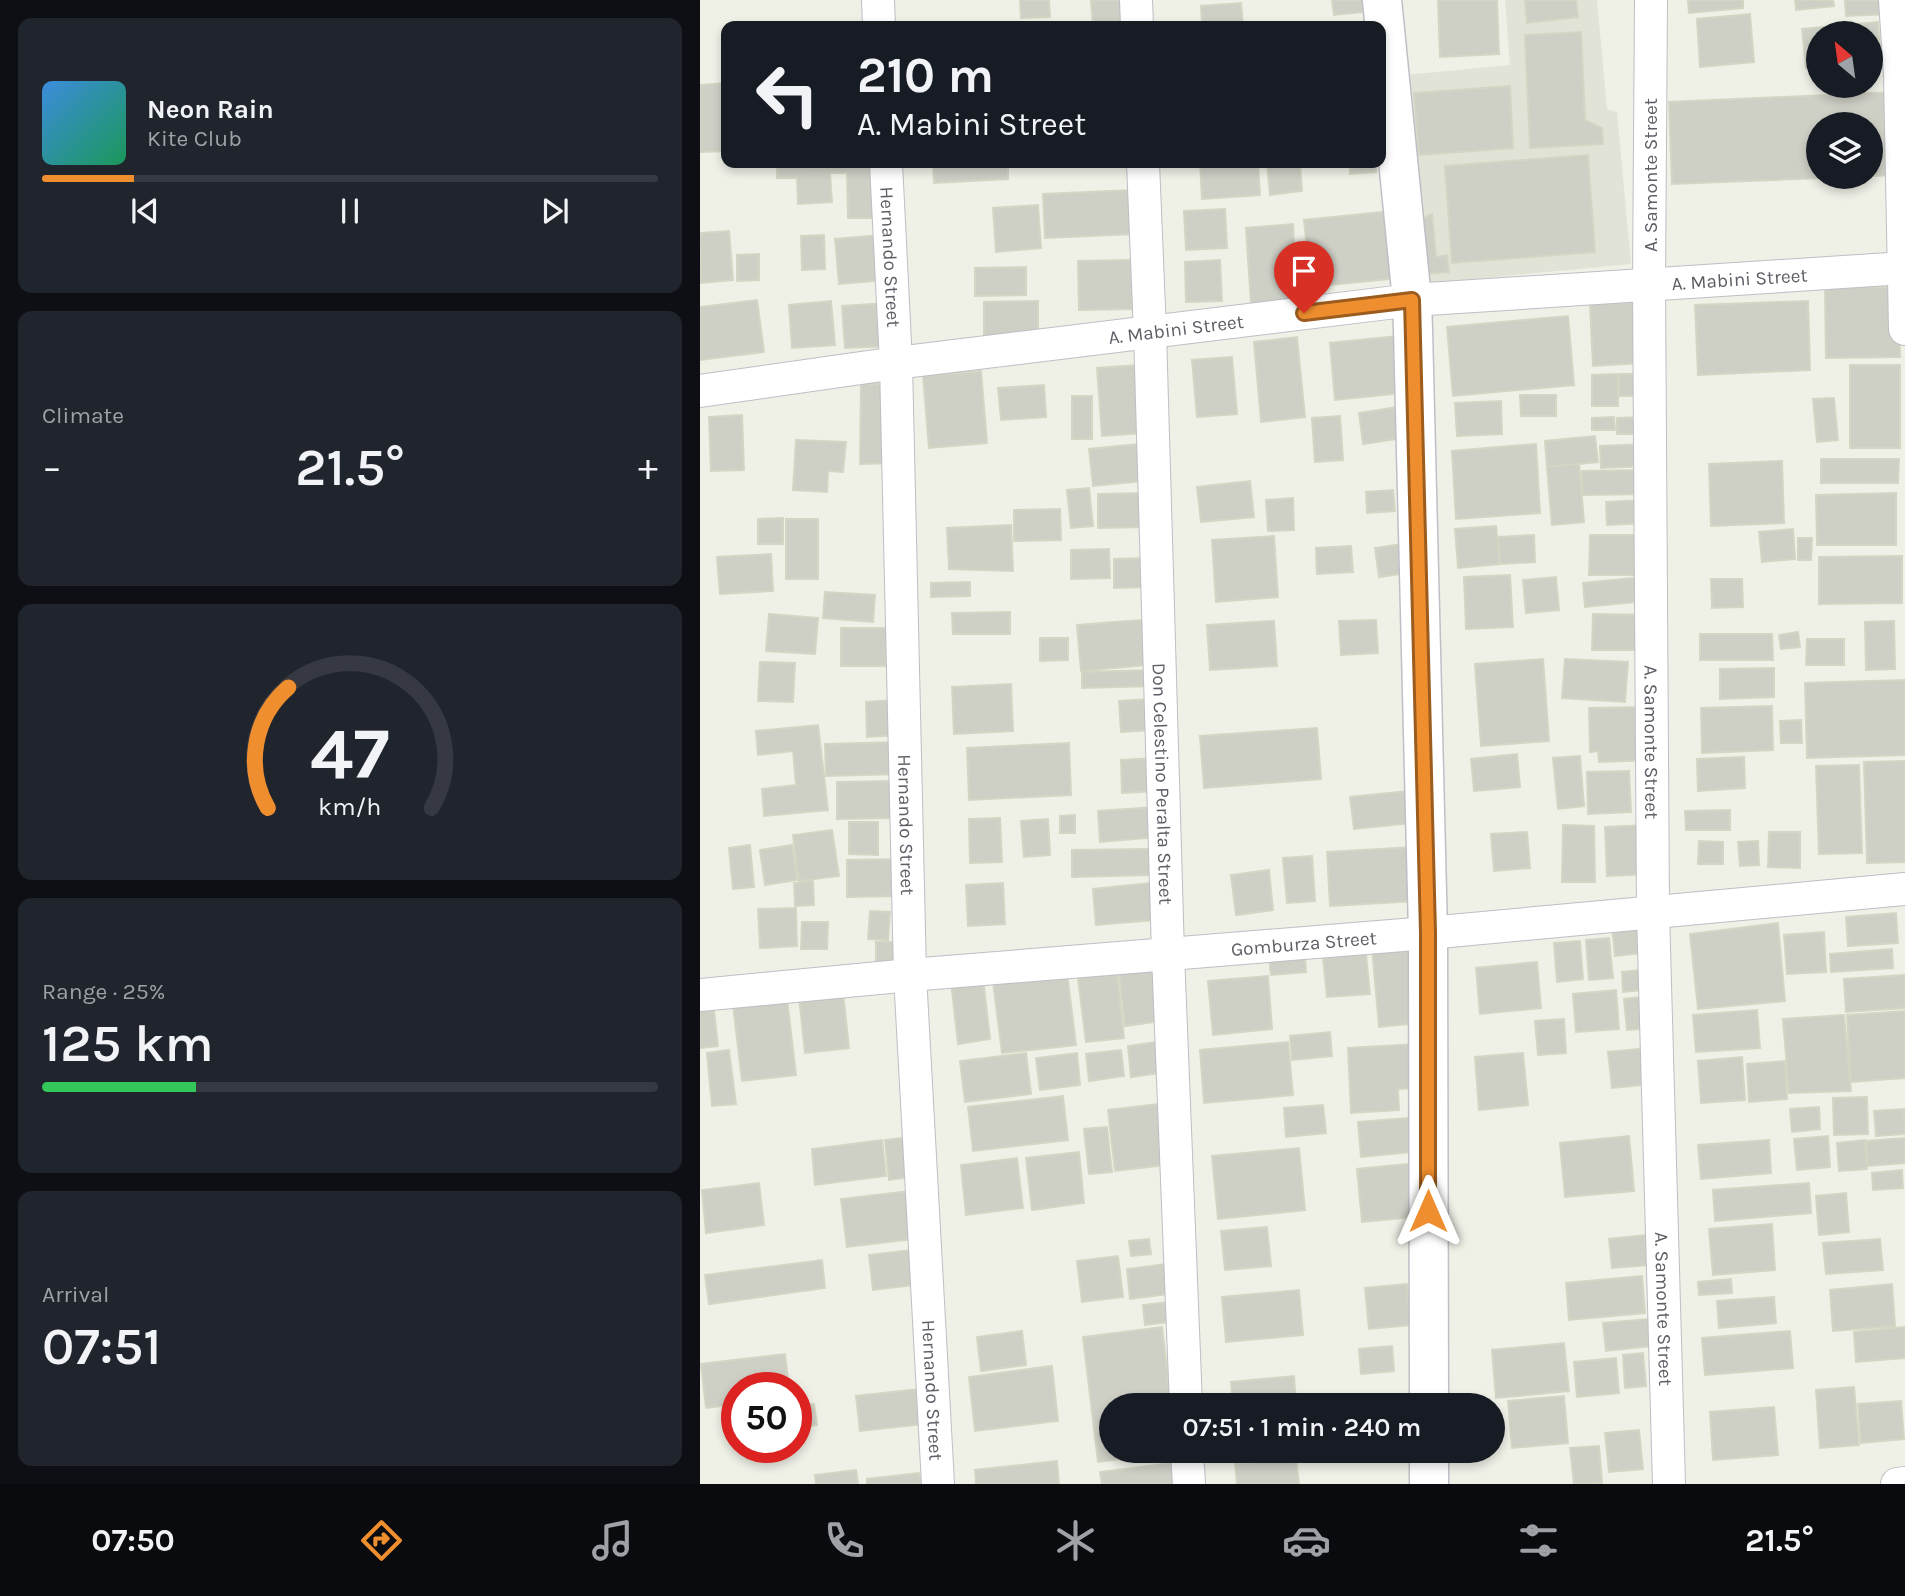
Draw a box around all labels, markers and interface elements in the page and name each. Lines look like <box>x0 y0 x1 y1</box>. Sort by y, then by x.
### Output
north arrow <box>1806 21 1883 98</box>
map controls <box>1806 21 1883 189</box>
text: 210 m <box>857 47 994 104</box>
icon: left <box>742 49 833 140</box>
text: Neon Rain <box>147 94 274 125</box>
street label: A. Samonte Street <box>1640 98 1662 252</box>
text: A. Mabini Street <box>857 106 1086 143</box>
button: layers <box>1806 112 1883 189</box>
text: Kite Club <box>147 125 242 152</box>
street label: Hernando Street <box>875 186 904 328</box>
icon: previous <box>126 192 164 230</box>
icon: pause <box>331 192 369 230</box>
icon: next <box>536 192 574 230</box>
pin <box>1274 241 1334 313</box>
icon: arrive <box>1285 252 1323 290</box>
street label: A. Mabini Street <box>1671 264 1808 295</box>
street label: A. Mabini Street <box>1107 311 1245 349</box>
text: Climate <box>42 402 124 429</box>
text: 21.5° <box>295 437 405 498</box>
text: − <box>42 445 62 490</box>
text: + <box>638 445 658 490</box>
street label: Don Celestino Peralta Street <box>1148 662 1177 905</box>
street label: A. Samonte Street <box>1639 665 1662 819</box>
text: 47 <box>310 711 390 796</box>
street label: Hernando Street <box>893 754 918 895</box>
text: km/h <box>318 792 382 821</box>
street label: Gomburza Street <box>1230 927 1378 961</box>
text: Range · 25% <box>42 978 165 1005</box>
text: 125 km <box>42 1013 214 1074</box>
position arrow <box>1391 1174 1465 1248</box>
street label: A. Samonte Street <box>1650 1232 1676 1386</box>
text: Arrival <box>42 1281 109 1308</box>
text: 07:51 <box>42 1316 161 1377</box>
street label: Hernando Street <box>917 1319 947 1461</box>
speed limit sign: 50 <box>721 1372 812 1463</box>
text: 07:51 · 1 min · 240 m <box>1183 1412 1421 1443</box>
icon: directions <box>357 1516 406 1565</box>
icon: music <box>588 1516 637 1565</box>
icon: phone <box>820 1516 869 1565</box>
icon: climate <box>1051 1516 1100 1565</box>
icon: car <box>1282 1516 1331 1565</box>
icon: filters <box>1514 1516 1563 1565</box>
text: 07:50 <box>91 1522 175 1559</box>
text: 21.5° <box>1745 1522 1814 1559</box>

